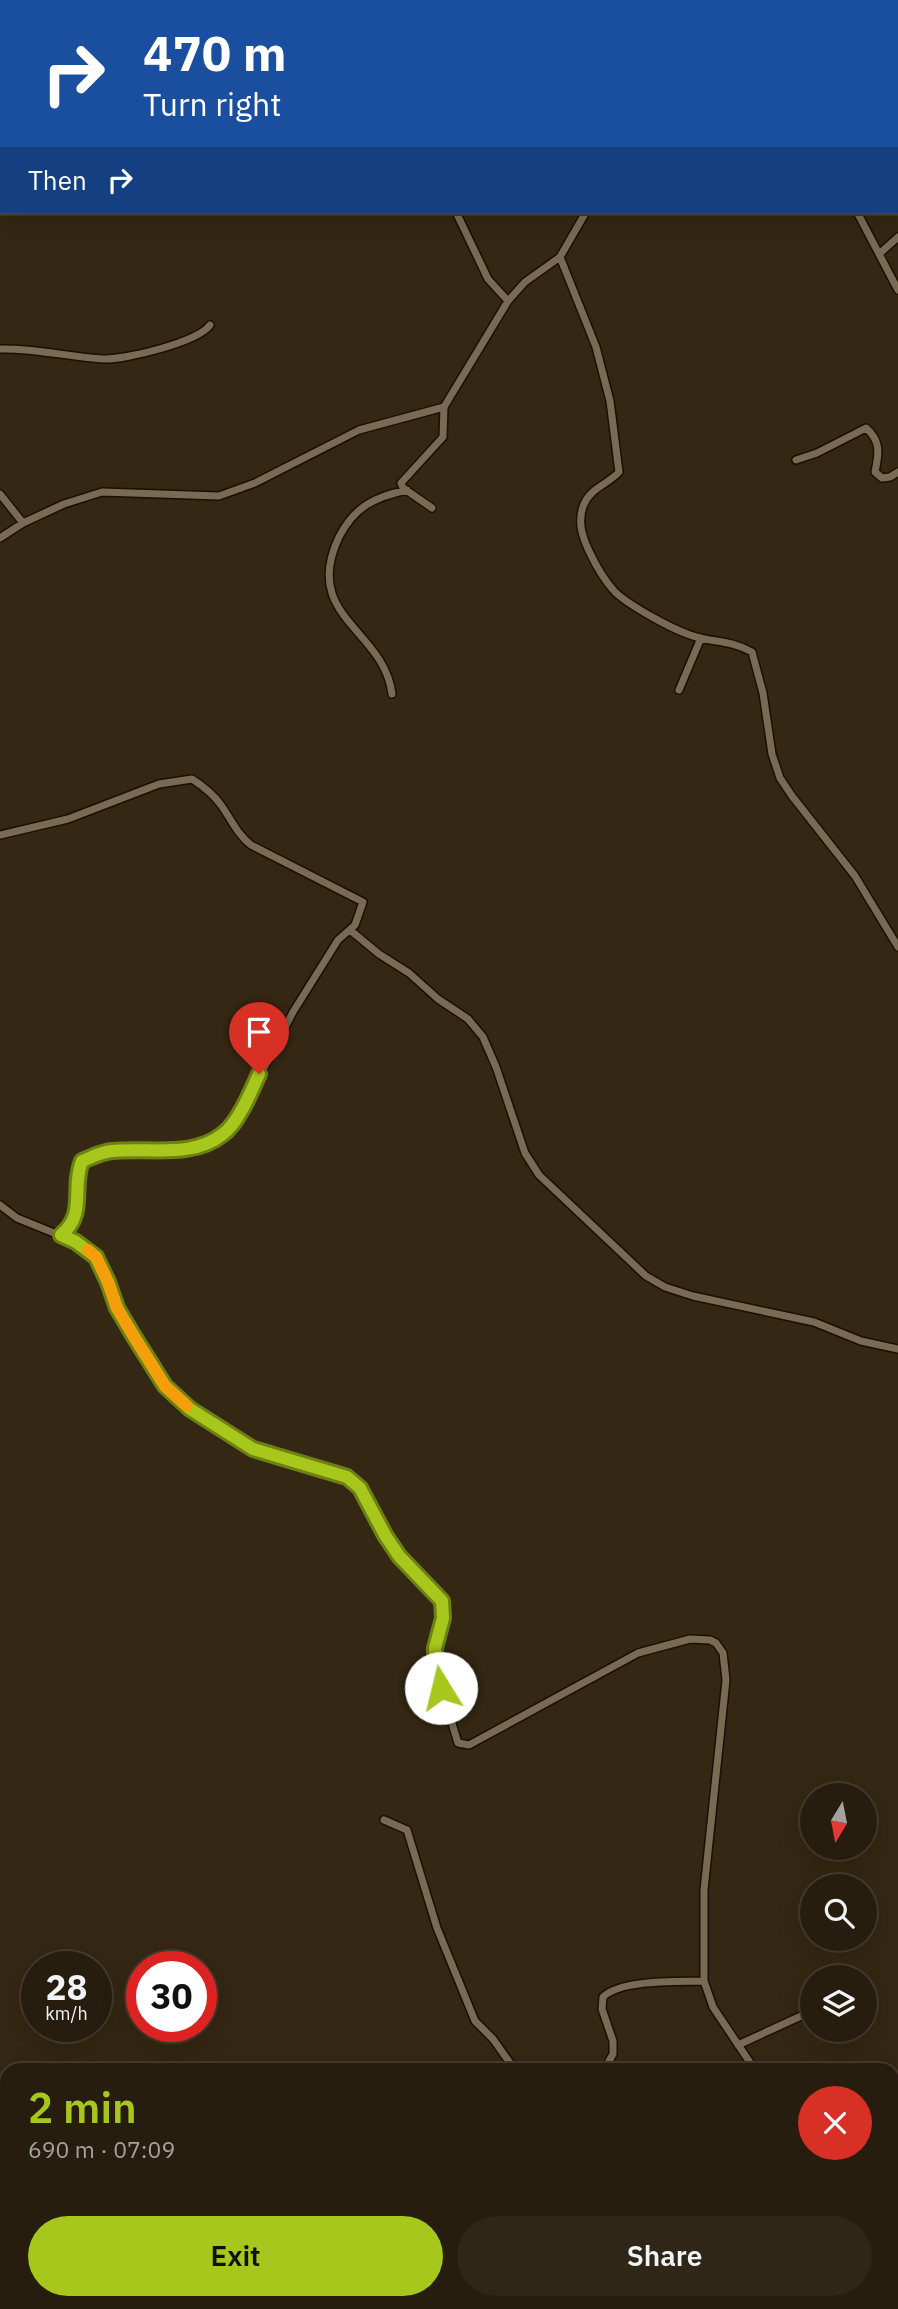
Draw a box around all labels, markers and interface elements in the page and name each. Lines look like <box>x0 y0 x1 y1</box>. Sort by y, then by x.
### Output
text: 470 m <box>143 21 287 84</box>
icon: right <box>28 28 119 119</box>
text: Turn right <box>143 83 281 125</box>
icon: right <box>101 161 139 199</box>
text: Then <box>28 163 87 197</box>
pin <box>229 1002 289 1074</box>
icon: arrive <box>240 1013 278 1051</box>
position arrow <box>404 1651 478 1725</box>
north arrow <box>800 1783 877 1860</box>
map controls <box>800 1783 877 2042</box>
button: search <box>800 1874 877 1951</box>
speed limit sign: 30 <box>126 1951 217 2042</box>
text: 28 <box>45 1964 88 2010</box>
button: layers <box>800 1965 877 2042</box>
text: km/h <box>45 2002 88 2025</box>
text: 2 min <box>28 2080 137 2135</box>
button: close <box>798 2086 872 2160</box>
text: 690 m · 07:09 <box>28 2134 175 2164</box>
button: Exit <box>28 2216 443 2296</box>
button: Share <box>457 2216 872 2296</box>

